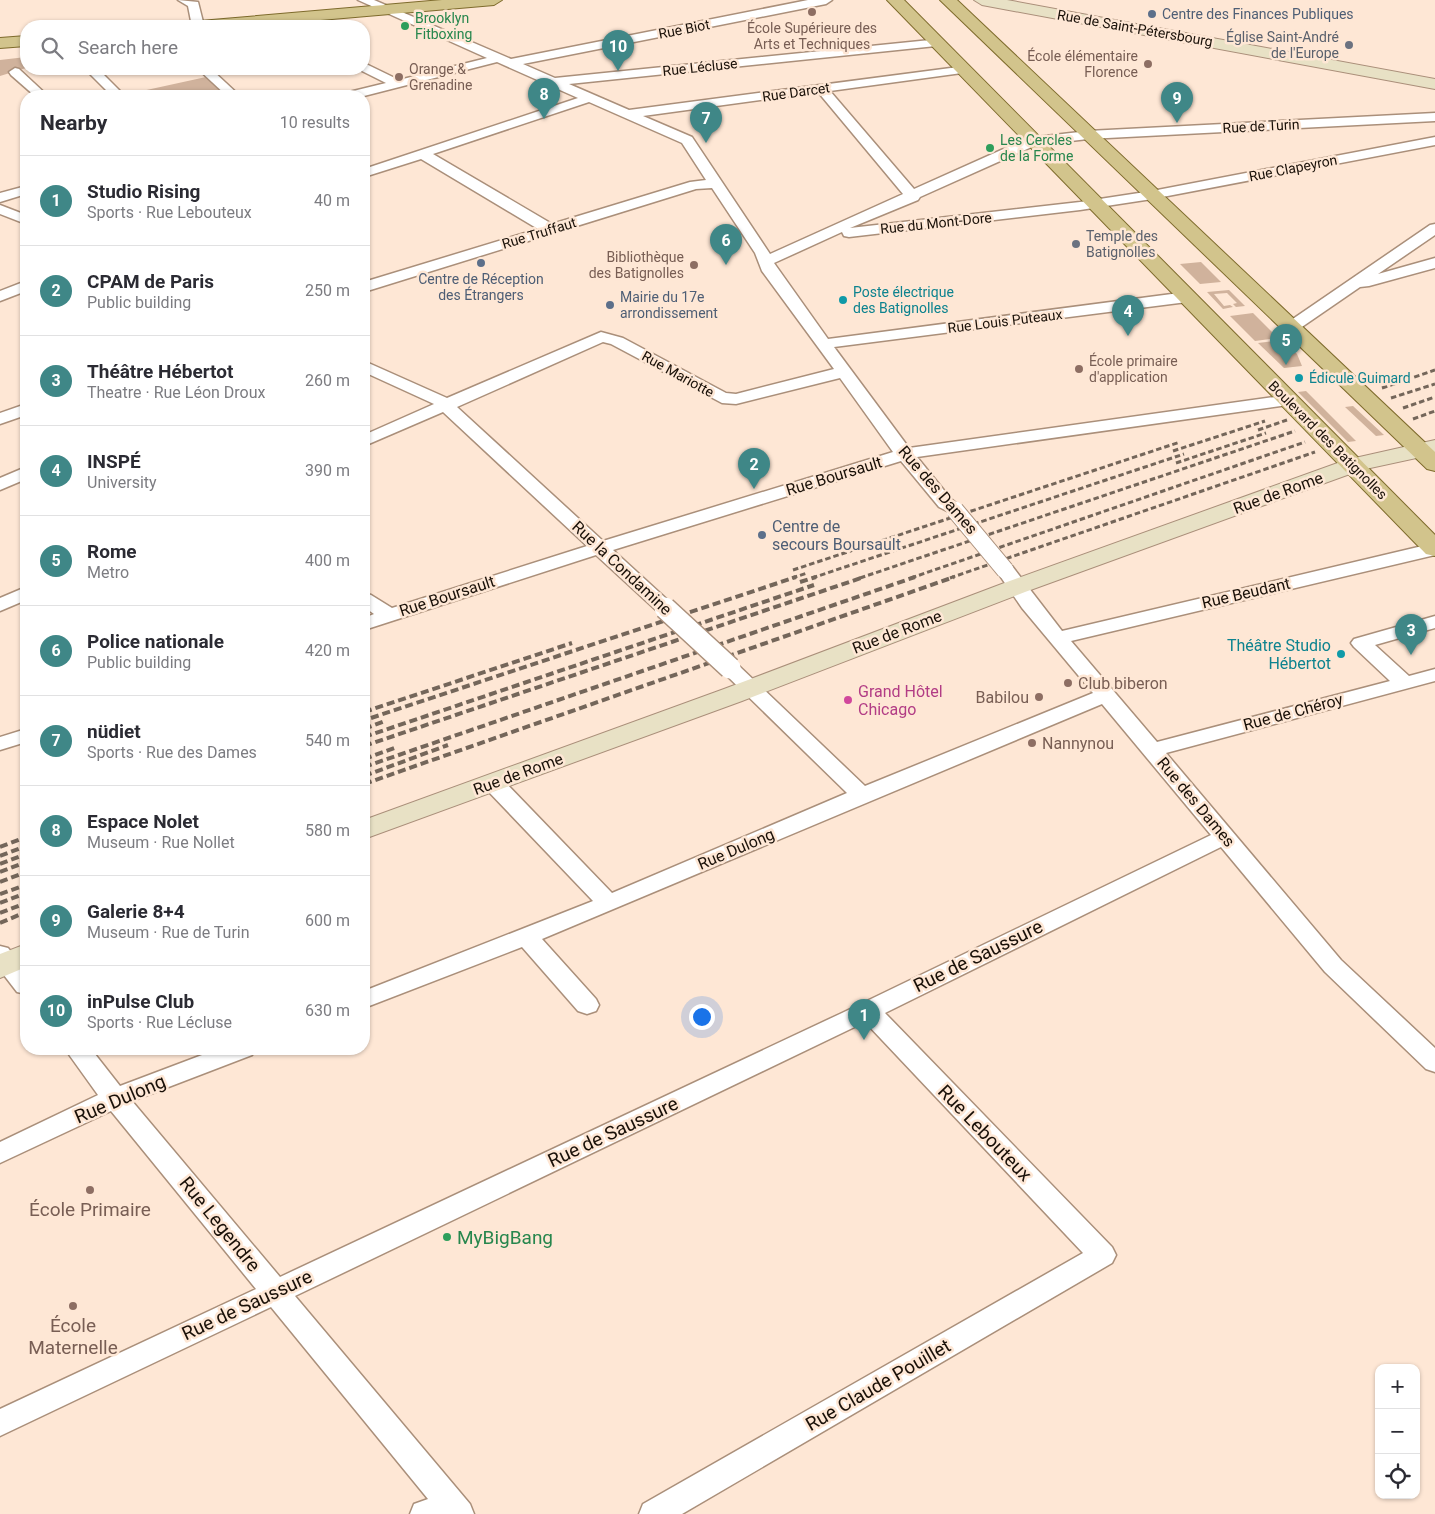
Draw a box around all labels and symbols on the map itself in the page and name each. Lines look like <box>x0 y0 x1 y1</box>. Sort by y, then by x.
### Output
marker: École Supérieure des Arts et Techniques <box>806 6 818 18</box>
street label: Rue de Saint-Pétersbourg <box>1056 6 1214 50</box>
place label: Centre des Finances Publiques <box>1162 6 1354 22</box>
marker: Centre des Finances Publiques <box>1146 8 1158 20</box>
place label: Brooklyn Fitboxing <box>415 10 472 42</box>
street label: Rue Biot <box>657 16 711 42</box>
place label: École Supérieure des Arts et Techniques <box>747 19 877 52</box>
marker: Brooklyn Fitboxing <box>399 20 411 32</box>
place label: Église Saint-André de l'Europe <box>1226 28 1339 61</box>
pin: 10 <box>602 30 634 71</box>
marker: Église Saint-André de l'Europe <box>1343 39 1355 51</box>
place label: École élémentaire Florence <box>1027 47 1138 80</box>
street label: Rue Lécluse <box>662 55 738 79</box>
marker: École élémentaire Florence <box>1142 58 1154 70</box>
place label: Orange & Grenadine <box>409 61 472 93</box>
marker: Orange & Grenadine <box>393 71 405 83</box>
pin: 8 <box>528 78 560 119</box>
street label: Rue Darcet <box>761 79 831 105</box>
pin: 9 <box>1161 82 1193 123</box>
pin: 7 <box>690 102 722 143</box>
street label: Rue de Turin <box>1222 116 1300 136</box>
place label: Les Cercles de la Forme <box>1000 132 1073 164</box>
marker: Les Cercles de la Forme <box>984 142 996 154</box>
street label: Rue Clapeyron <box>1248 152 1338 184</box>
street label: Rue du Mont-Dore <box>880 209 992 237</box>
street label: Rue Truffaut <box>500 214 579 252</box>
pin: 6 <box>710 224 742 265</box>
place label: Temple des Batignolles <box>1086 228 1158 260</box>
marker: Temple des Batignolles <box>1070 238 1082 250</box>
place label: Bibliothèque des Batignolles <box>589 249 684 281</box>
marker: Centre de Réception des Étrangers <box>475 257 487 269</box>
marker: Bibliothèque des Batignolles <box>688 259 700 271</box>
place label: Centre de Réception des Étrangers <box>418 271 544 303</box>
place label: Poste électrique des Batignolles <box>853 284 954 316</box>
place label: Mairie du 17e arrondissement <box>620 289 718 321</box>
marker: Poste électrique des Batignolles <box>837 294 849 306</box>
pin: 4 <box>1112 295 1144 336</box>
marker: Mairie du 17e arrondissement <box>604 299 616 311</box>
street label: Rue Louis Puteaux <box>947 306 1063 336</box>
pin: 5 <box>1270 324 1302 365</box>
street label: Rue Mariotte <box>639 348 717 400</box>
place label: École primaire d'application <box>1089 352 1178 385</box>
marker: École primaire d'application <box>1073 363 1085 375</box>
place label: Édicule Guimard <box>1309 369 1411 386</box>
marker: Édicule Guimard <box>1293 372 1305 384</box>
street label: Boulevard des Batignolles <box>1265 377 1391 503</box>
street label: Rue des Dames <box>894 442 982 538</box>
pin: 2 <box>738 448 770 489</box>
street label: Rue Boursault <box>784 452 884 500</box>
street label: Rue de Rome <box>1231 468 1325 518</box>
street label: Rue la Condamine <box>568 517 676 619</box>
place label: Centre de secours Boursault <box>772 517 901 554</box>
marker: Centre de secours Boursault <box>756 529 768 541</box>
street label: Rue Boursault <box>397 572 497 620</box>
street label: Rue Beudant <box>1200 574 1292 612</box>
street label: Rue de Rome <box>850 606 944 658</box>
pin: 3 <box>1395 614 1427 655</box>
place label: Théâtre Studio Hébertot <box>1227 636 1331 673</box>
marker: Théâtre Studio Hébertot <box>1335 648 1347 660</box>
place label: Club biberon <box>1078 674 1168 693</box>
marker: Club biberon <box>1062 677 1074 689</box>
place label: Grand Hôtel Chicago <box>858 682 943 719</box>
place label: Babilou <box>976 688 1029 707</box>
street label: Rue de Chéroy <box>1241 689 1345 734</box>
marker: Babilou <box>1033 691 1045 703</box>
marker: Grand Hôtel Chicago <box>842 694 854 706</box>
place label: Nannynou <box>1042 734 1114 753</box>
marker: Nannynou <box>1026 737 1038 749</box>
street label: Rue de Rome <box>471 749 565 799</box>
street label: Rue des Dames <box>1153 753 1239 851</box>
street label: Rue Dulong <box>695 824 777 874</box>
street label: Rue de Saussure <box>910 915 1046 997</box>
pin: 1 <box>848 999 880 1040</box>
your location <box>689 1004 715 1030</box>
street label: Rue Dulong <box>71 1070 169 1128</box>
street label: Rue Lebouteux <box>933 1080 1037 1187</box>
street label: Rue de Saussure <box>544 1092 682 1172</box>
street label: Rue Legendre <box>175 1172 265 1276</box>
marker: École Primaire <box>84 1184 96 1196</box>
place label: École Primaire <box>29 1198 151 1221</box>
place label: MyBigBang <box>457 1226 553 1249</box>
marker: MyBigBang <box>441 1231 453 1243</box>
street label: Rue de Saussure <box>178 1265 316 1345</box>
marker: École Maternelle <box>67 1300 79 1312</box>
place label: École Maternelle <box>28 1314 118 1359</box>
street label: Rue Claude Pouillet <box>801 1334 955 1436</box>

